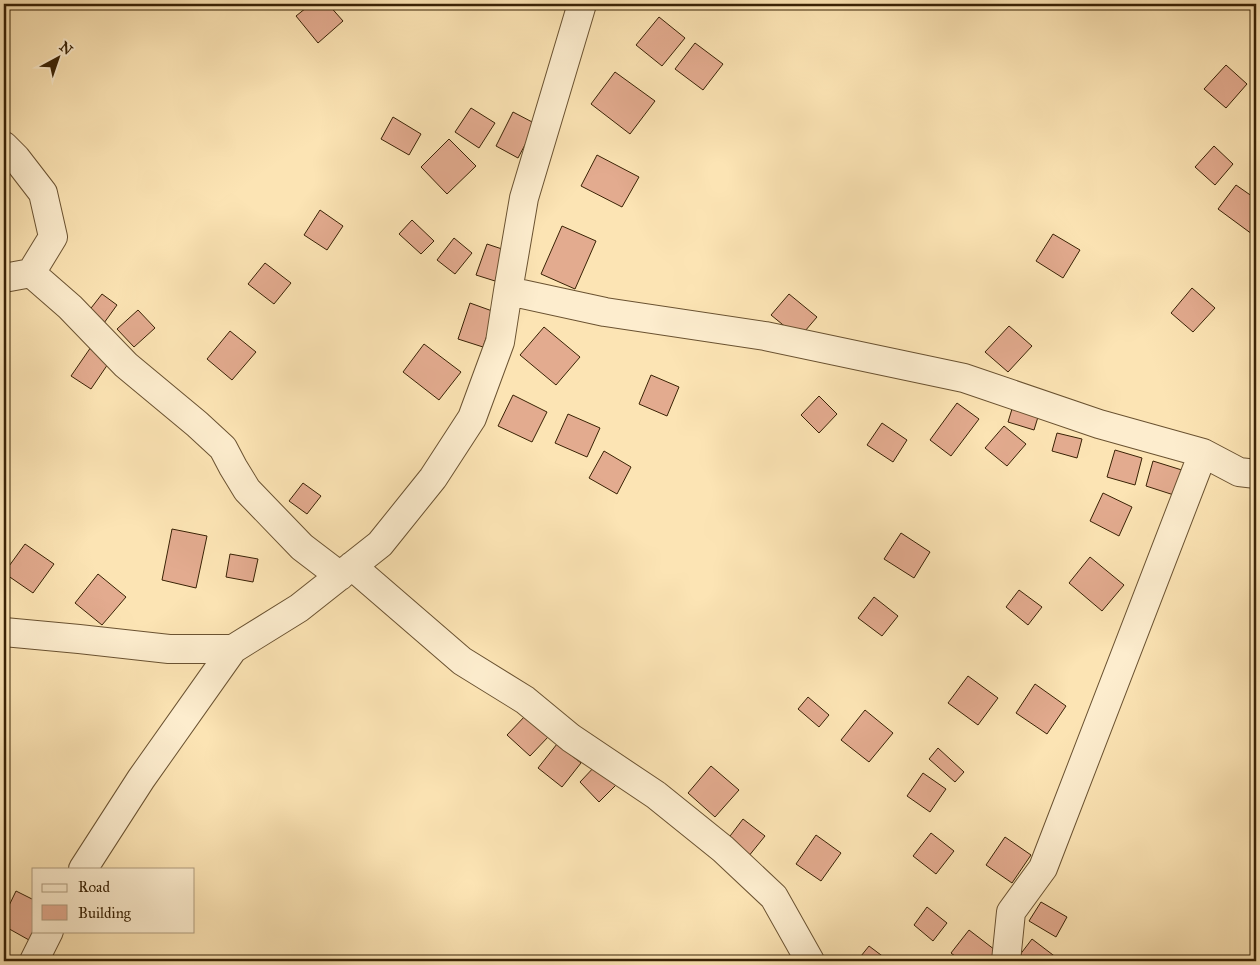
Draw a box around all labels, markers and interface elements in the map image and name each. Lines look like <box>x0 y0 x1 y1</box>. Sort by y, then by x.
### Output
north arrow <box>32 32 82 82</box>
text: N <box>56 38 76 59</box>
legend <box>32 868 195 932</box>
text: Road <box>78 878 110 896</box>
text: Building <box>78 904 132 922</box>

